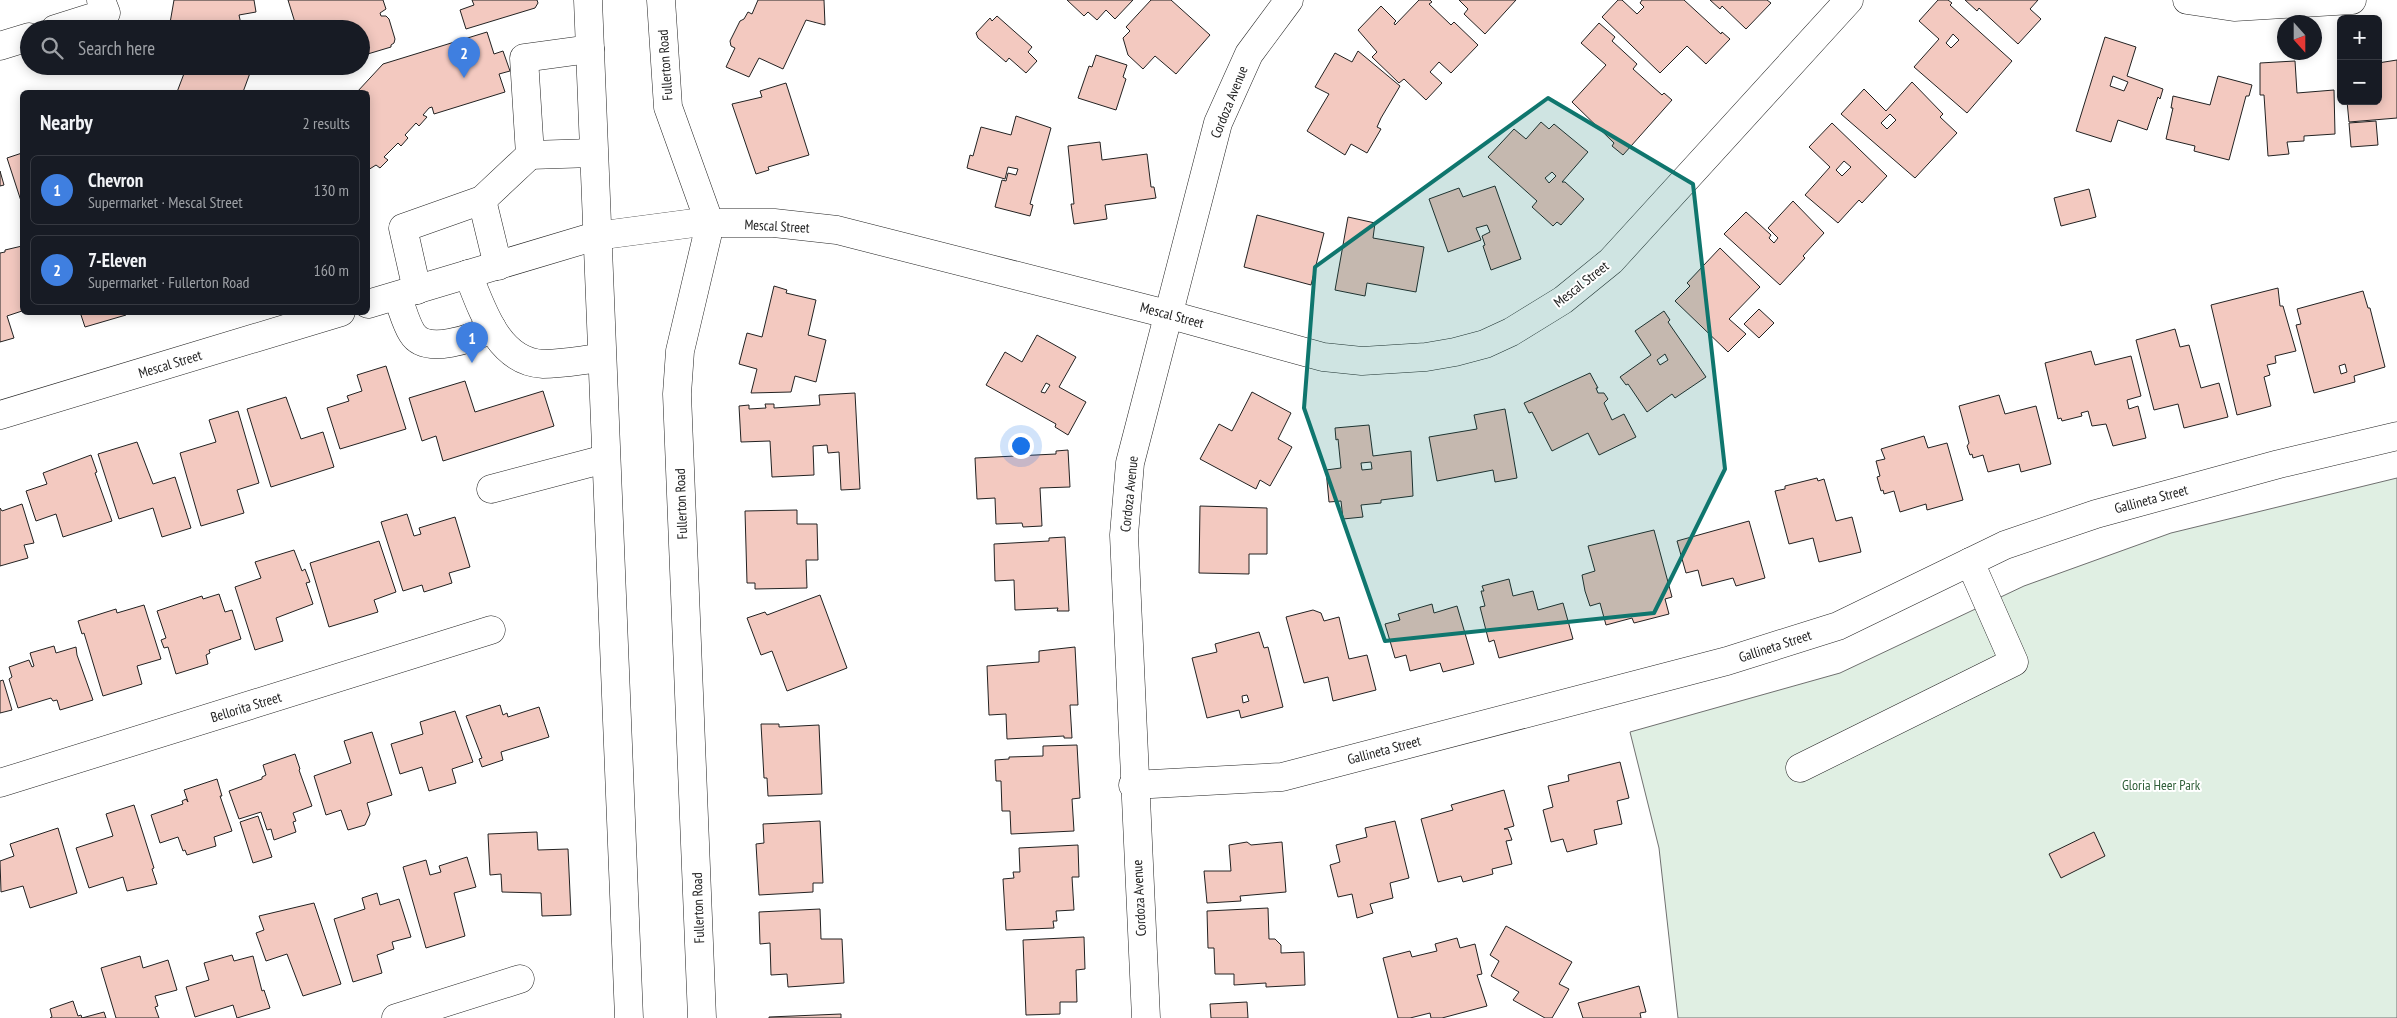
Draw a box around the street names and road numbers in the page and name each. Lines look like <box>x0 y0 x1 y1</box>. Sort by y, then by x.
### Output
street label: Fullerton Road <box>654 29 676 101</box>
street label: Cordoza Avenue <box>1206 63 1252 141</box>
street label: Mescal Street <box>744 215 810 237</box>
street label: Mescal Street <box>1550 257 1612 311</box>
street label: Mescal Street <box>1138 298 1206 332</box>
street label: Mescal Street <box>136 346 204 382</box>
street label: Cordoza Avenue <box>1116 455 1142 533</box>
street label: Fullerton Road <box>671 468 691 540</box>
street label: Gallineta Street <box>2112 481 2190 517</box>
street label: Gallineta Street <box>1736 626 1814 666</box>
street label: Bellorita Street <box>208 688 284 726</box>
street label: Gallineta Street <box>1345 732 1423 768</box>
street label: Cordoza Avenue <box>1128 859 1150 937</box>
street label: Fullerton Road <box>688 872 708 944</box>

